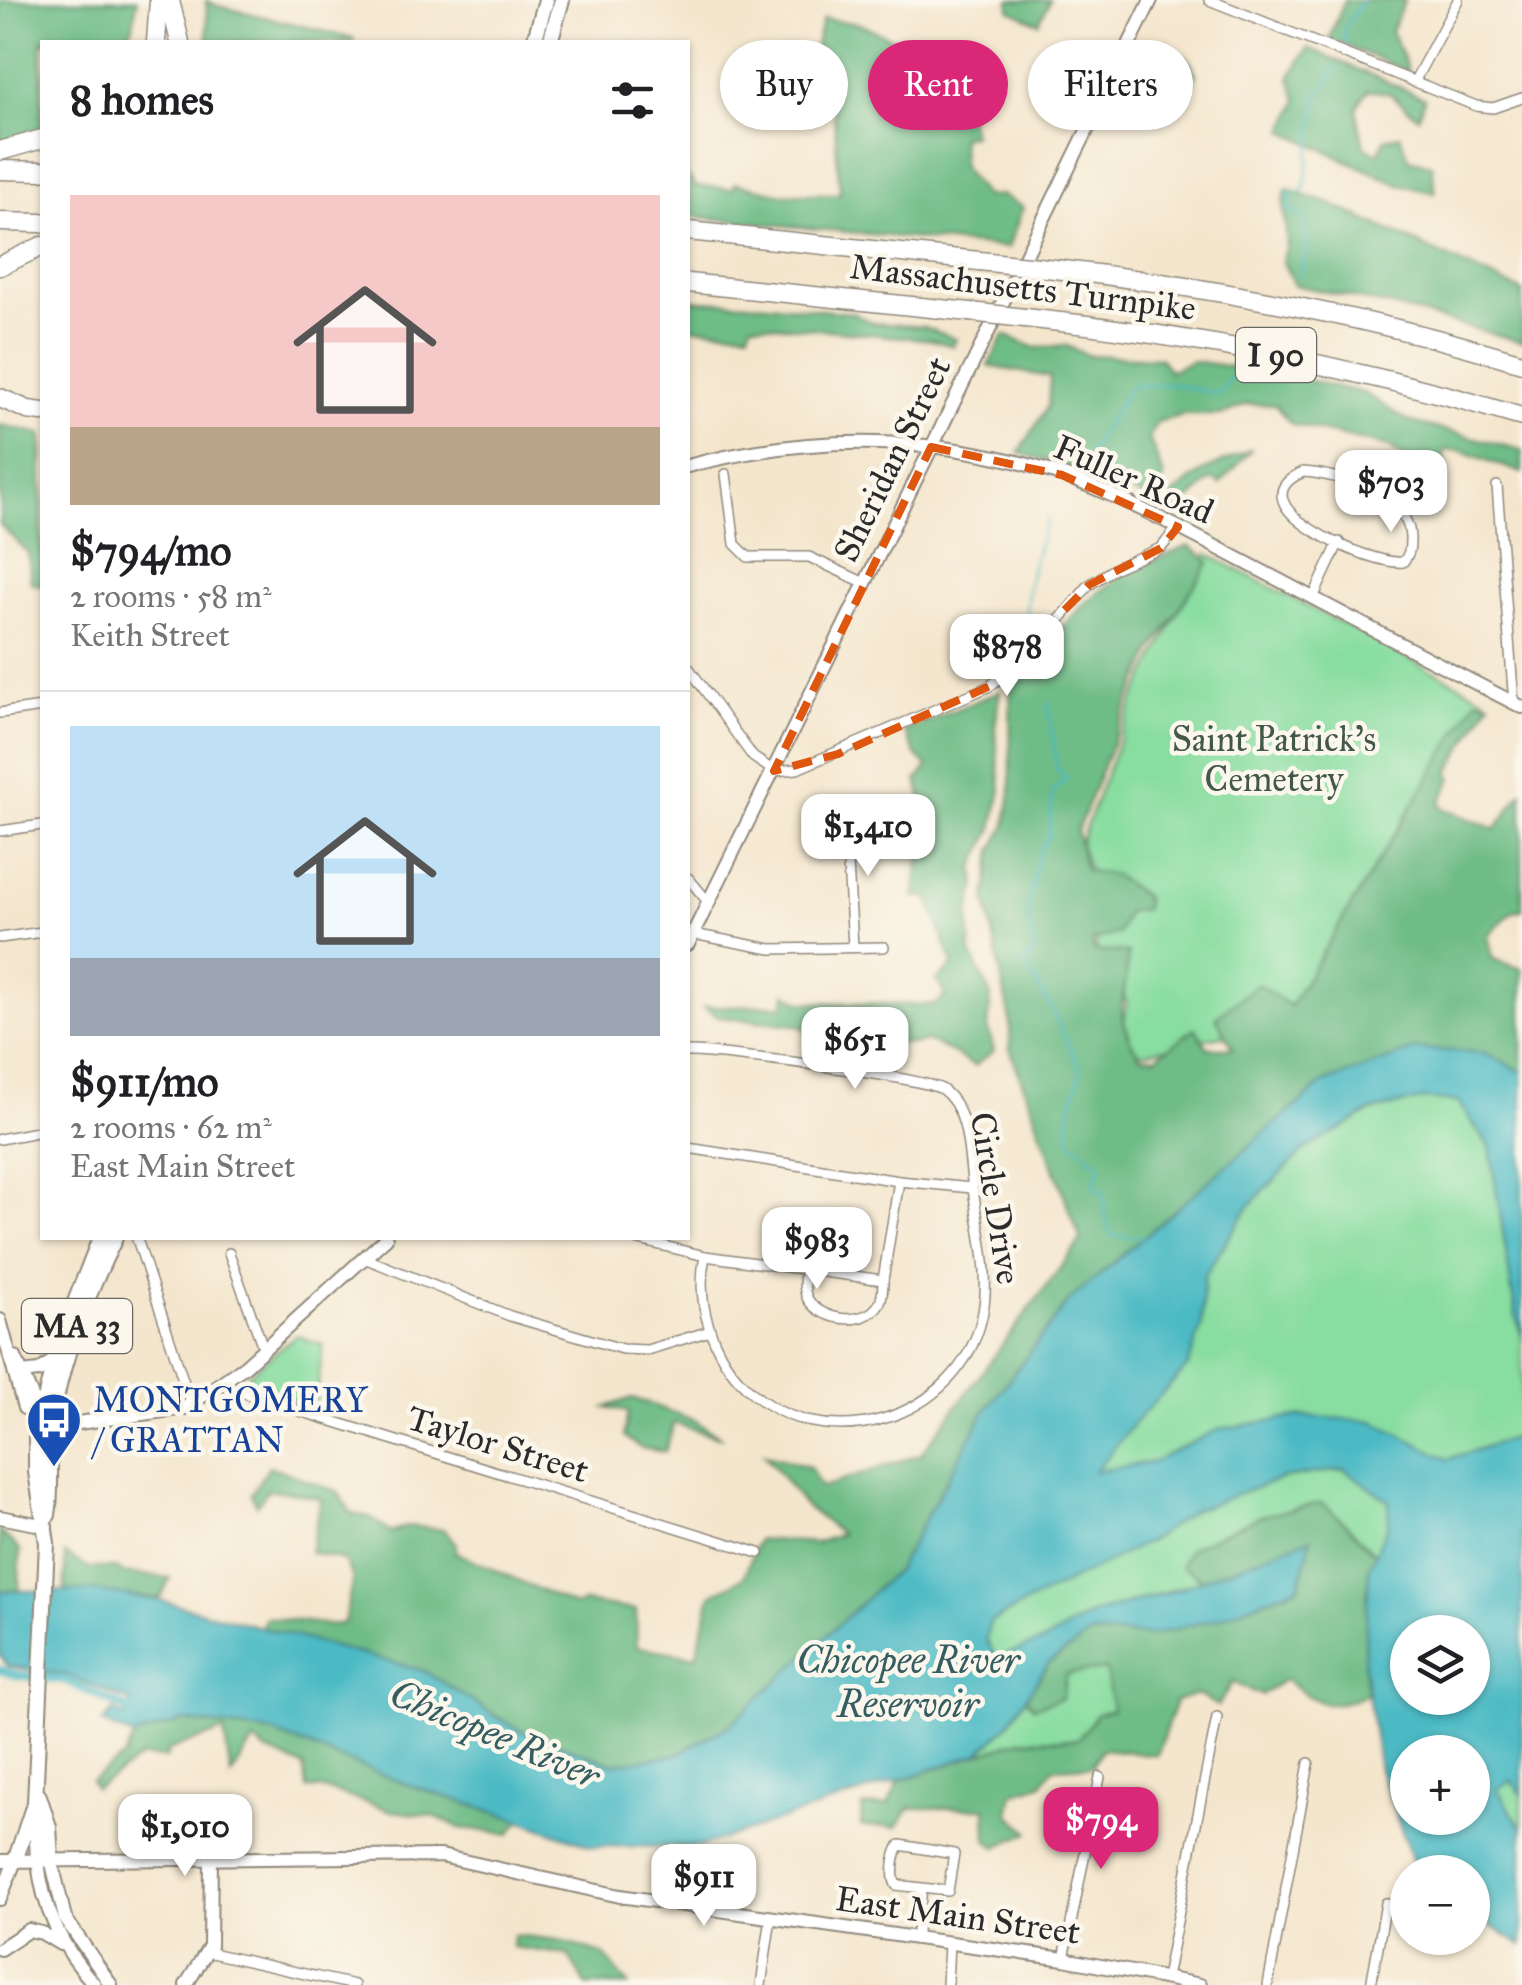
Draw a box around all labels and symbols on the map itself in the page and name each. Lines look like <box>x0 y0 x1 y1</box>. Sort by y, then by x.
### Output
street label: Massachusetts Turnpike <box>848 245 1198 330</box>
road number: I 90 <box>1236 328 1316 382</box>
street label: Sheridan Street <box>824 350 961 569</box>
street label: Fuller Road <box>1047 425 1220 534</box>
pin: $703 <box>1332 450 1450 535</box>
pin: $878 <box>948 614 1066 699</box>
park label: Saint Patrick's Cemetery <box>1172 718 1376 801</box>
pin: $1,410 <box>787 794 949 879</box>
pin: $651 <box>796 1007 914 1092</box>
street label: Circle Drive <box>961 1109 1030 1287</box>
pin: $983 <box>758 1207 876 1292</box>
road number: MA 33 <box>22 1299 132 1353</box>
place label: MONTGOMERY / GRATTAN <box>90 1379 368 1462</box>
bus stop icon: MONTGOMERY / GRATTAN <box>24 1390 84 1469</box>
street label: Taylor Street <box>402 1397 594 1492</box>
water label: Chicopee River Reservoir <box>796 1637 1022 1727</box>
water label: Chicopee River <box>383 1669 609 1801</box>
pin: $794 <box>1042 1787 1160 1872</box>
pin: $1,010 <box>104 1794 266 1879</box>
pin: $911 <box>645 1844 763 1929</box>
street label: East Main Street <box>833 1877 1083 1954</box>

